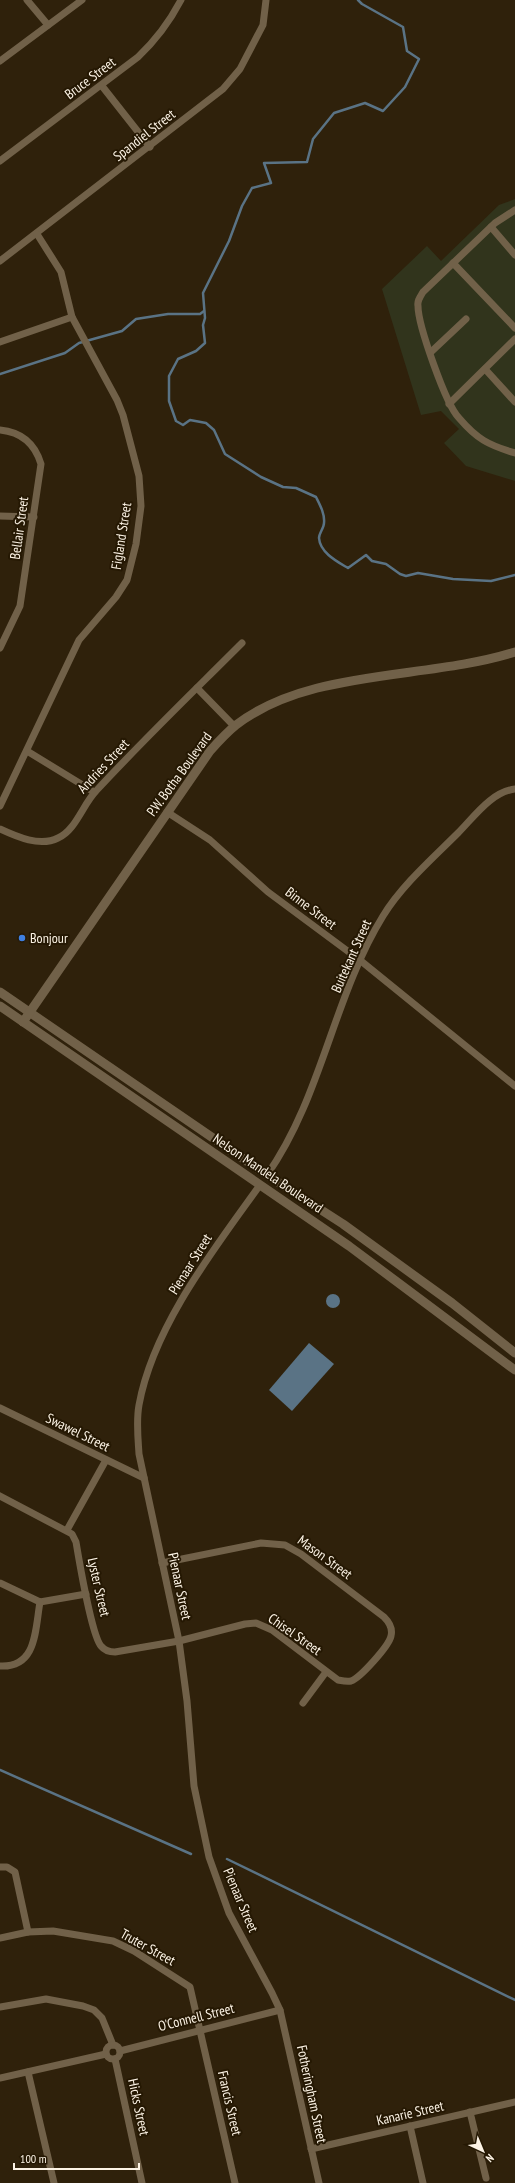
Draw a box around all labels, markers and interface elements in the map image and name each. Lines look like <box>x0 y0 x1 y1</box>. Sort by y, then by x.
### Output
street label: Bruce Street <box>61 53 119 103</box>
street label: Spandiel Street <box>109 105 179 165</box>
street label: Bellair Street <box>6 495 32 561</box>
street label: Figland Street <box>107 501 135 571</box>
street label: P.W. Botha Boulevard <box>142 728 216 820</box>
street label: Andries Street <box>73 735 133 797</box>
street label: Binne Street <box>282 883 340 933</box>
street label: Buitekant Street <box>327 916 375 995</box>
place label: Bonjour <box>30 929 68 947</box>
marker: Bonjour <box>17 933 27 943</box>
street label: Nelson Mandela Boulevard <box>209 1129 327 1217</box>
street label: Pienaar Street <box>164 1230 216 1298</box>
street label: Swawel Street <box>43 1409 113 1455</box>
street label: Mason Street <box>294 1531 356 1583</box>
street label: Pienaar Street <box>164 1551 196 1621</box>
street label: Lyster Street <box>83 1556 115 1618</box>
street label: Chisel Street <box>265 1609 325 1659</box>
street label: Pienaar Street <box>219 1865 263 1935</box>
street label: Truter Street <box>117 1925 179 1970</box>
street label: O'Connell Street <box>156 1999 236 2035</box>
street label: Fotheringham Street <box>293 2043 331 2145</box>
street label: Francis Street <box>214 2069 246 2137</box>
street label: Hicks Street <box>124 2077 154 2137</box>
street label: Kanarie Street <box>375 2096 446 2129</box>
north arrow <box>463 2131 503 2171</box>
scale bar <box>14 2145 139 2171</box>
text: 100 m <box>20 2151 47 2166</box>
text: N <box>483 2151 497 2165</box>

